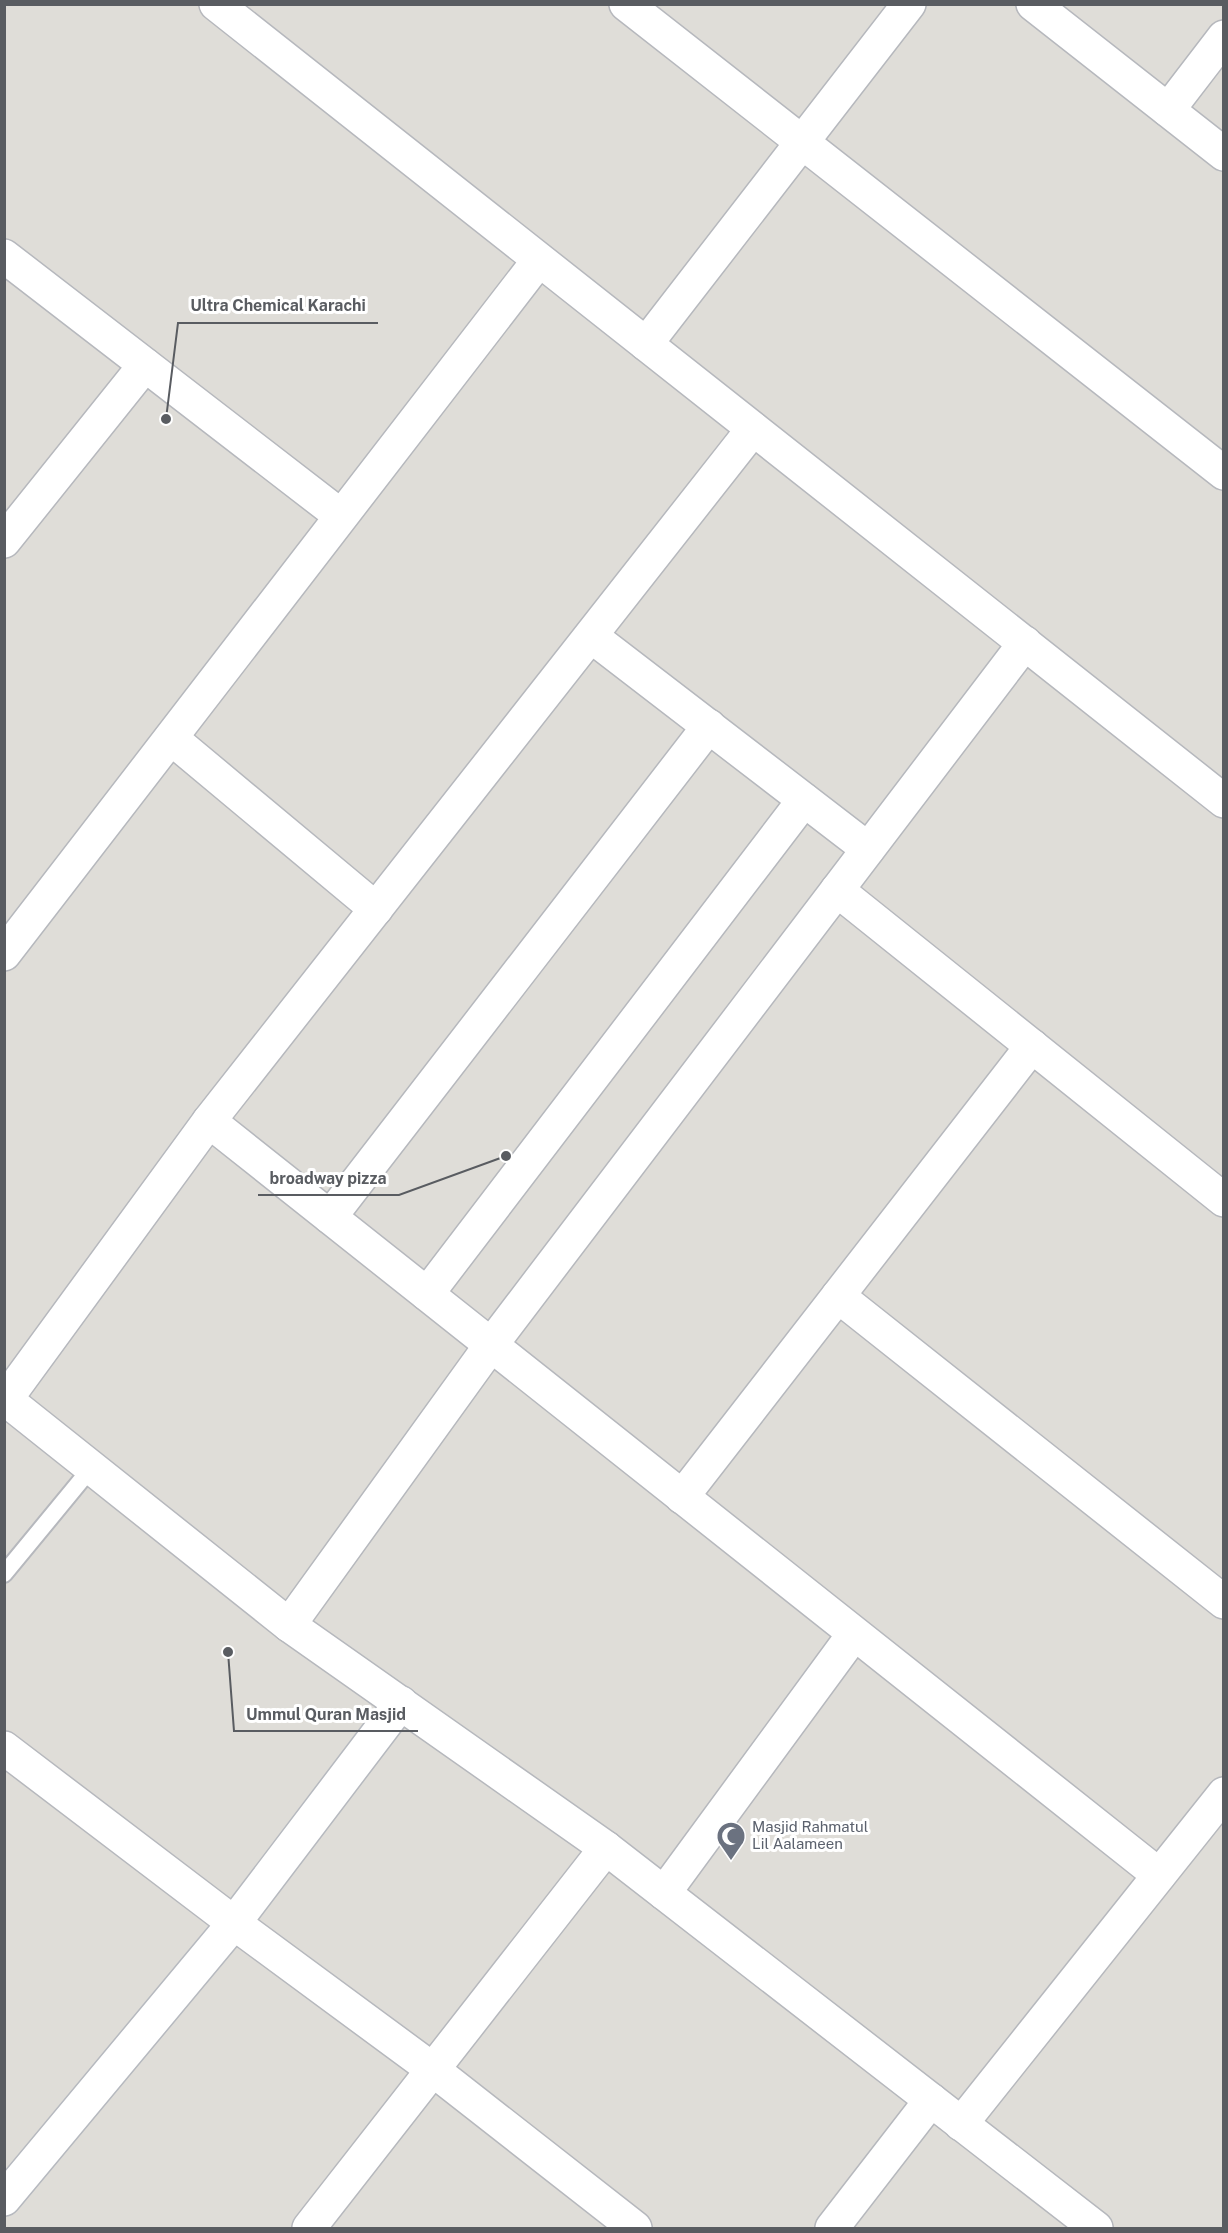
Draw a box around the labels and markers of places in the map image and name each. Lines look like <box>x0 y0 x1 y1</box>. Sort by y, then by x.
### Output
callout: Ultra Chemical Karachi <box>178 289 378 323</box>
callout: broadway pizza <box>258 1161 399 1195</box>
callout: Ummul Quran Masjid <box>234 1697 418 1731</box>
place label: Masjid Rahmatul Lil Aalameen <box>752 1818 868 1852</box>
mosque icon: Masjid Rahmatul Lil Aalameen <box>715 1820 747 1862</box>

